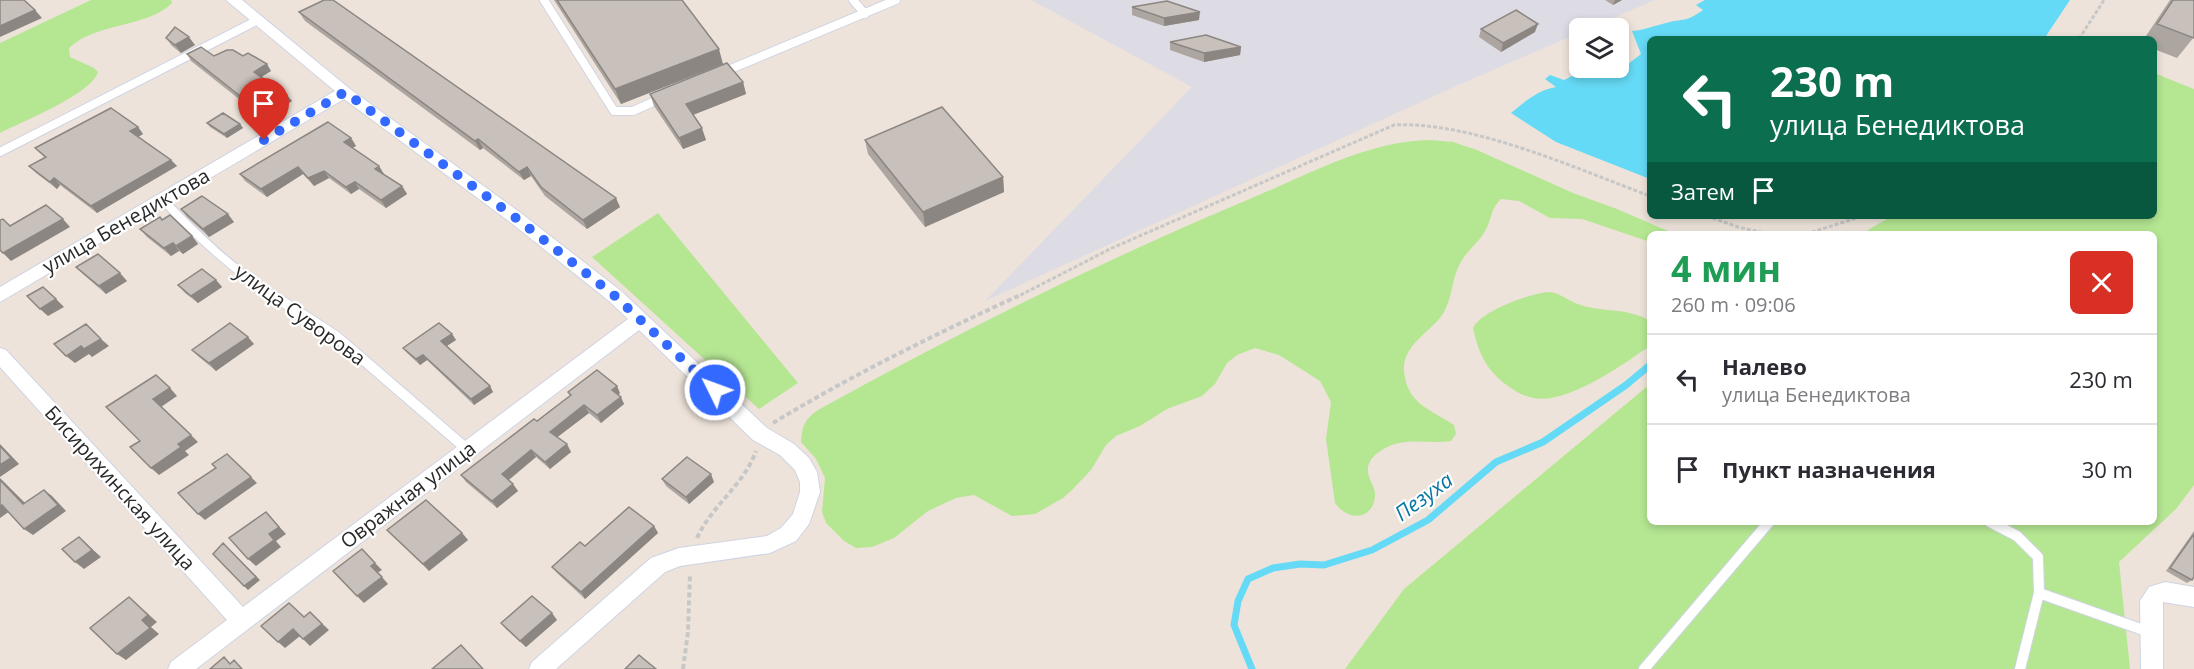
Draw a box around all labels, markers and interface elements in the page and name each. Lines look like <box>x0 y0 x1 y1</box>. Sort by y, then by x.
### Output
map controls <box>1569 18 1629 78</box>
button: layers <box>1569 18 1629 78</box>
text: 230 m <box>1770 52 1894 109</box>
icon: left <box>1671 60 1749 138</box>
pin <box>238 78 289 140</box>
icon: arrive <box>247 87 280 120</box>
text: улица Бенедиктова <box>1770 106 2025 143</box>
street label: улица Бенедиктова <box>37 162 214 279</box>
icon: arrive <box>1747 174 1780 207</box>
text: Затем <box>1671 176 1735 206</box>
text: 4 мин <box>1671 244 1781 293</box>
button: close <box>2070 251 2133 314</box>
street label: улица Суворова <box>229 258 371 371</box>
text: 260 m · 09:06 <box>1671 291 1796 318</box>
text: Налево <box>1722 351 1807 381</box>
position arrow <box>683 358 747 422</box>
icon: left <box>1671 363 1704 396</box>
text: 230 m <box>2069 364 2133 394</box>
text: улица Бенедиктова <box>1722 381 1911 408</box>
street label: Бисирихинская улица <box>39 399 202 576</box>
street label: Овражная улица <box>335 435 481 554</box>
icon: arrive <box>1671 453 1704 486</box>
text: Пункт назначения <box>1722 454 1936 484</box>
text: 30 m <box>2082 454 2133 484</box>
water label: Пезуха <box>1389 466 1458 527</box>

